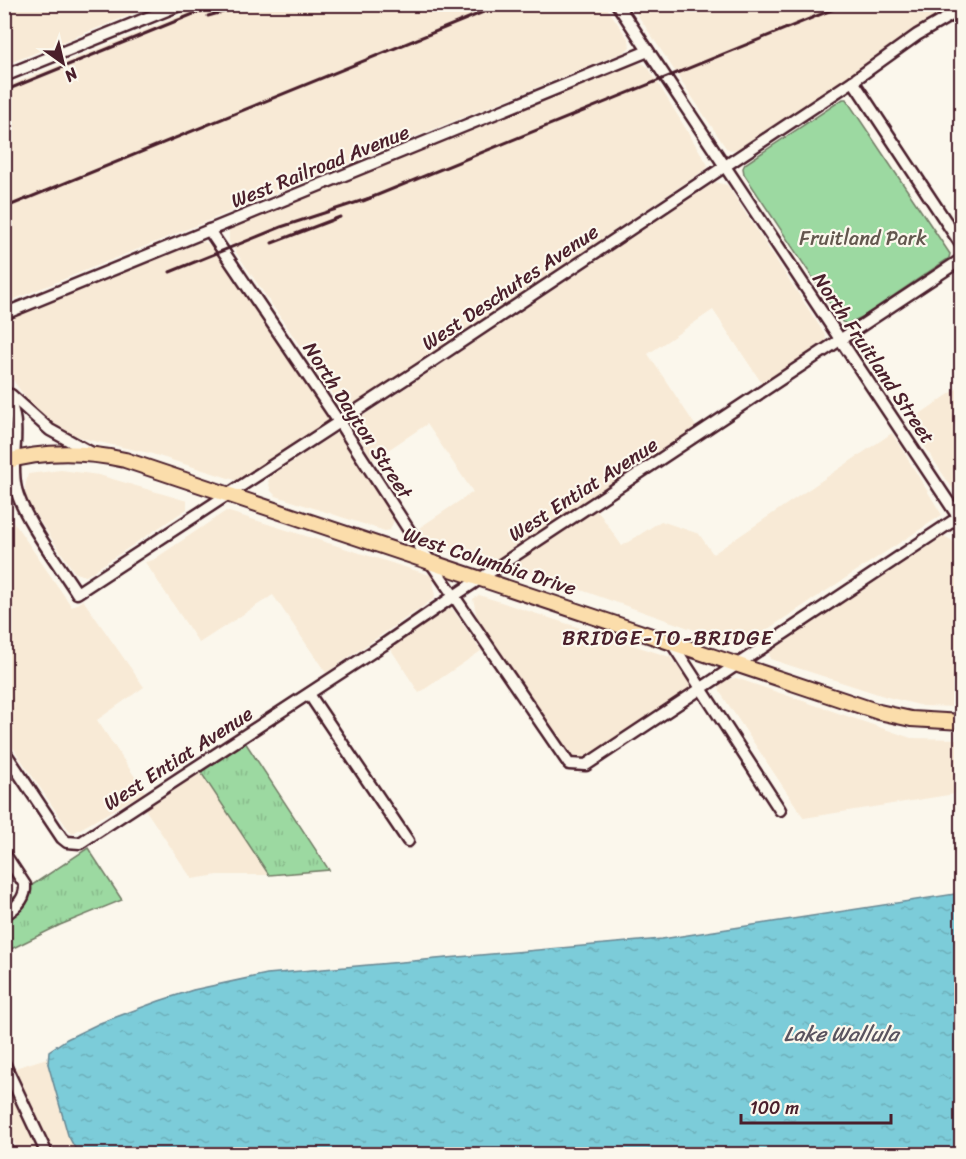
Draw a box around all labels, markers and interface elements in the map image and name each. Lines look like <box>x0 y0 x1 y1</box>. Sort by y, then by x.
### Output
north arrow <box>33 33 93 93</box>
text: N <box>58 59 85 91</box>
street label: West Railroad Avenue <box>225 115 415 218</box>
street label: West Deschutes Avenue <box>414 215 606 360</box>
park label: Fruitland Park <box>799 221 927 256</box>
street label: North Fruitland Street <box>803 265 944 452</box>
street label: North Dayton Street <box>293 334 422 507</box>
street label: West Entiat Avenue <box>501 428 665 551</box>
street label: West Columbia Drive <box>399 517 581 606</box>
district label: BRIDGE-TO-BRIDGE <box>562 619 774 657</box>
street label: West Entiat Avenue <box>96 697 260 820</box>
water label: Lake Wallula <box>784 1015 901 1053</box>
scale bar <box>741 1087 891 1125</box>
text: 100 m <box>750 1092 799 1124</box>

